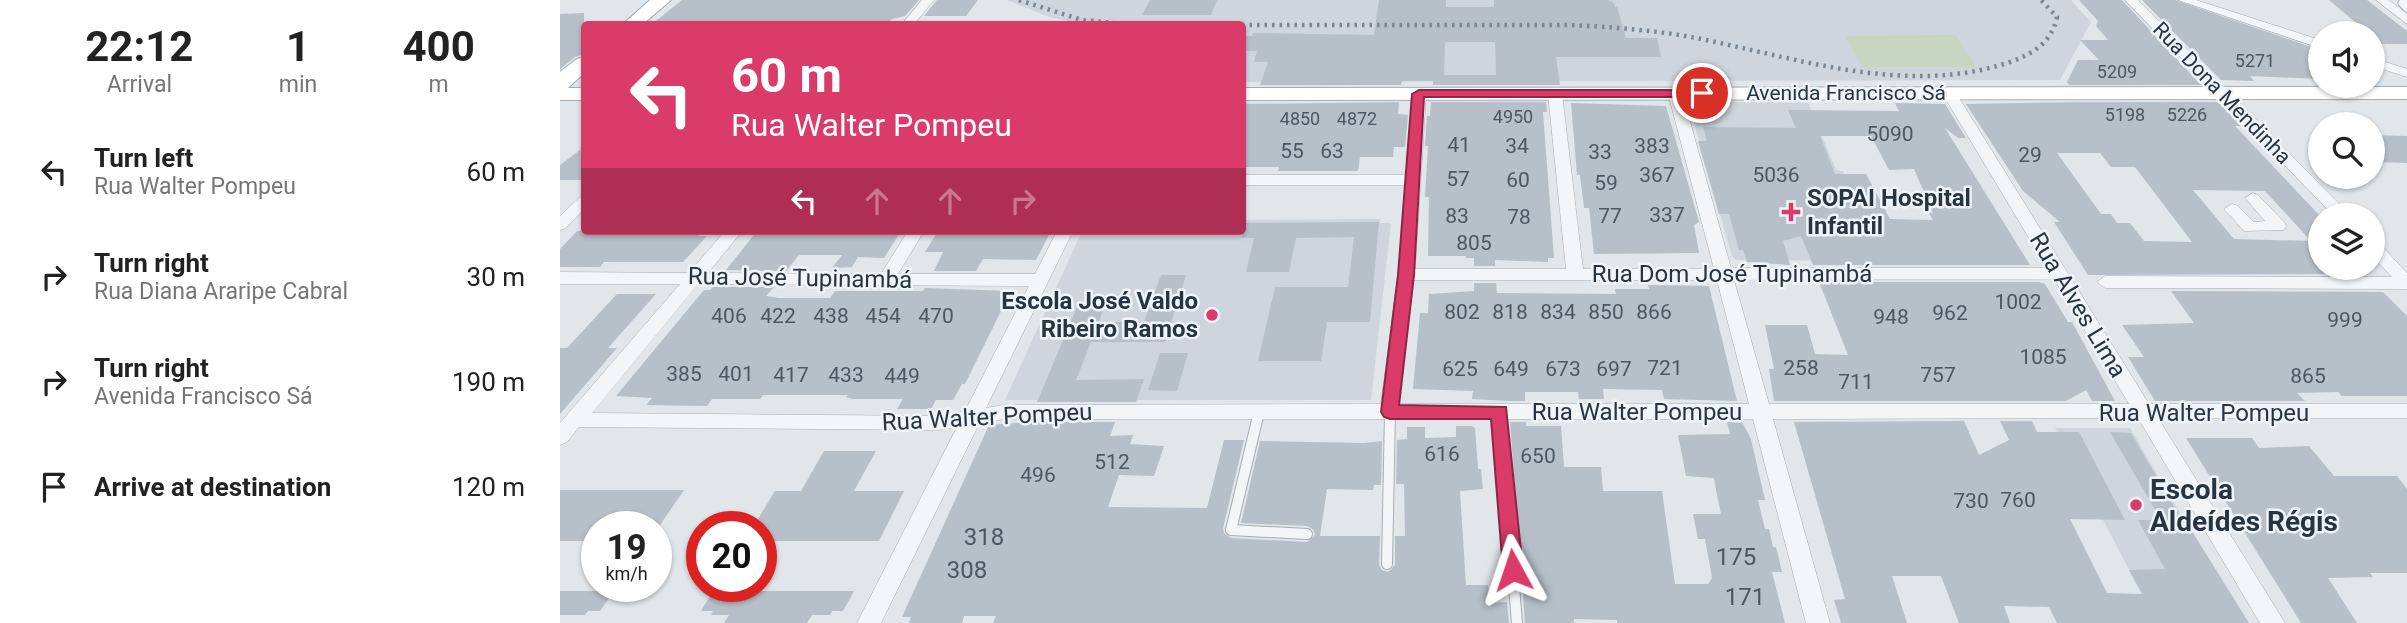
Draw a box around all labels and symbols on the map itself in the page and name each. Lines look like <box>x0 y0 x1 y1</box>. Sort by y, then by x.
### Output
street label: Rua Dona Mendinha <box>2148 17 2296 169</box>
house number: 5271 <box>2235 50 2275 71</box>
house number: 5209 <box>2097 61 2137 82</box>
pin <box>1672 63 1732 123</box>
street label: Avenida Francisco Sá <box>1746 81 1946 105</box>
house number: 5198 <box>2105 104 2145 125</box>
house number: 5226 <box>2167 104 2207 125</box>
house number: 4950 <box>1493 106 1533 127</box>
house number: 4850 <box>1280 108 1320 129</box>
house number: 4872 <box>1337 108 1377 129</box>
house number: 5090 <box>1866 122 1914 146</box>
house number: 41 <box>1447 133 1471 157</box>
house number: 34 <box>1505 134 1529 158</box>
house number: 383 <box>1634 134 1670 158</box>
house number: 55 <box>1280 139 1304 163</box>
house number: 63 <box>1320 139 1344 163</box>
house number: 33 <box>1588 140 1612 164</box>
house number: 29 <box>2018 143 2042 167</box>
house number: 367 <box>1639 163 1675 187</box>
house number: 5036 <box>1752 163 1800 187</box>
house number: 57 <box>1446 167 1470 191</box>
house number: 60 <box>1506 168 1530 192</box>
house number: 59 <box>1594 171 1618 195</box>
place label: SOPAI Hospital Infantil <box>1807 184 1971 240</box>
marker: SOPAI Hospital Infantil <box>1781 202 1801 222</box>
house number: 337 <box>1649 203 1685 227</box>
house number: 83 <box>1445 204 1469 228</box>
house number: 77 <box>1598 204 1622 228</box>
house number: 78 <box>1507 205 1531 229</box>
street label: Rua Alves Lima <box>2024 228 2132 382</box>
house number: 805 <box>1456 231 1492 255</box>
street label: Rua Dom José Tupinambá <box>1592 260 1872 288</box>
street label: Rua José Tupinambá <box>688 262 912 294</box>
place label: Escola José Valdo Ribeiro Ramos <box>1001 287 1198 343</box>
house number: 1002 <box>1994 290 2042 314</box>
house number: 802 <box>1444 300 1480 324</box>
house number: 818 <box>1492 300 1528 324</box>
house number: 834 <box>1540 300 1576 324</box>
house number: 850 <box>1588 300 1624 324</box>
house number: 866 <box>1636 300 1672 324</box>
house number: 962 <box>1932 301 1968 325</box>
house number: 406 <box>711 304 747 328</box>
house number: 422 <box>760 304 796 328</box>
house number: 438 <box>813 304 849 328</box>
house number: 454 <box>865 304 901 328</box>
house number: 470 <box>918 304 954 328</box>
house number: 948 <box>1873 305 1909 329</box>
marker: Escola José Valdo Ribeiro Ramos <box>1204 307 1220 323</box>
house number: 999 <box>2327 308 2363 332</box>
house number: 1085 <box>2019 345 2067 369</box>
house number: 721 <box>1647 356 1683 380</box>
house number: 258 <box>1783 356 1819 380</box>
house number: 625 <box>1442 357 1478 381</box>
house number: 649 <box>1493 357 1529 381</box>
house number: 673 <box>1545 357 1581 381</box>
house number: 697 <box>1596 357 1632 381</box>
house number: 385 <box>666 362 702 386</box>
house number: 401 <box>718 362 754 386</box>
house number: 417 <box>773 363 809 387</box>
house number: 433 <box>828 363 864 387</box>
house number: 757 <box>1920 363 1956 387</box>
house number: 449 <box>884 364 920 388</box>
house number: 865 <box>2290 364 2326 388</box>
house number: 711 <box>1838 370 1874 394</box>
street label: Rua Walter Pompeu <box>881 398 1093 436</box>
street label: Rua Walter Pompeu <box>1532 398 1742 426</box>
street label: Rua Walter Pompeu <box>2099 399 2309 427</box>
house number: 616 <box>1424 442 1460 466</box>
house number: 650 <box>1520 444 1556 468</box>
house number: 512 <box>1094 450 1130 474</box>
house number: 496 <box>1020 463 1056 487</box>
place label: Escola Aldeídes Régis <box>2150 473 2338 538</box>
house number: 760 <box>2000 488 2036 512</box>
house number: 730 <box>1953 489 1989 513</box>
marker: Escola Aldeídes Régis <box>2128 497 2144 513</box>
speed limit sign: 20 <box>686 511 777 602</box>
house number: 318 <box>964 523 1004 551</box>
position arrow <box>1476 533 1550 607</box>
house number: 175 <box>1716 543 1756 571</box>
house number: 308 <box>947 556 987 584</box>
house number: 171 <box>1725 583 1765 611</box>

